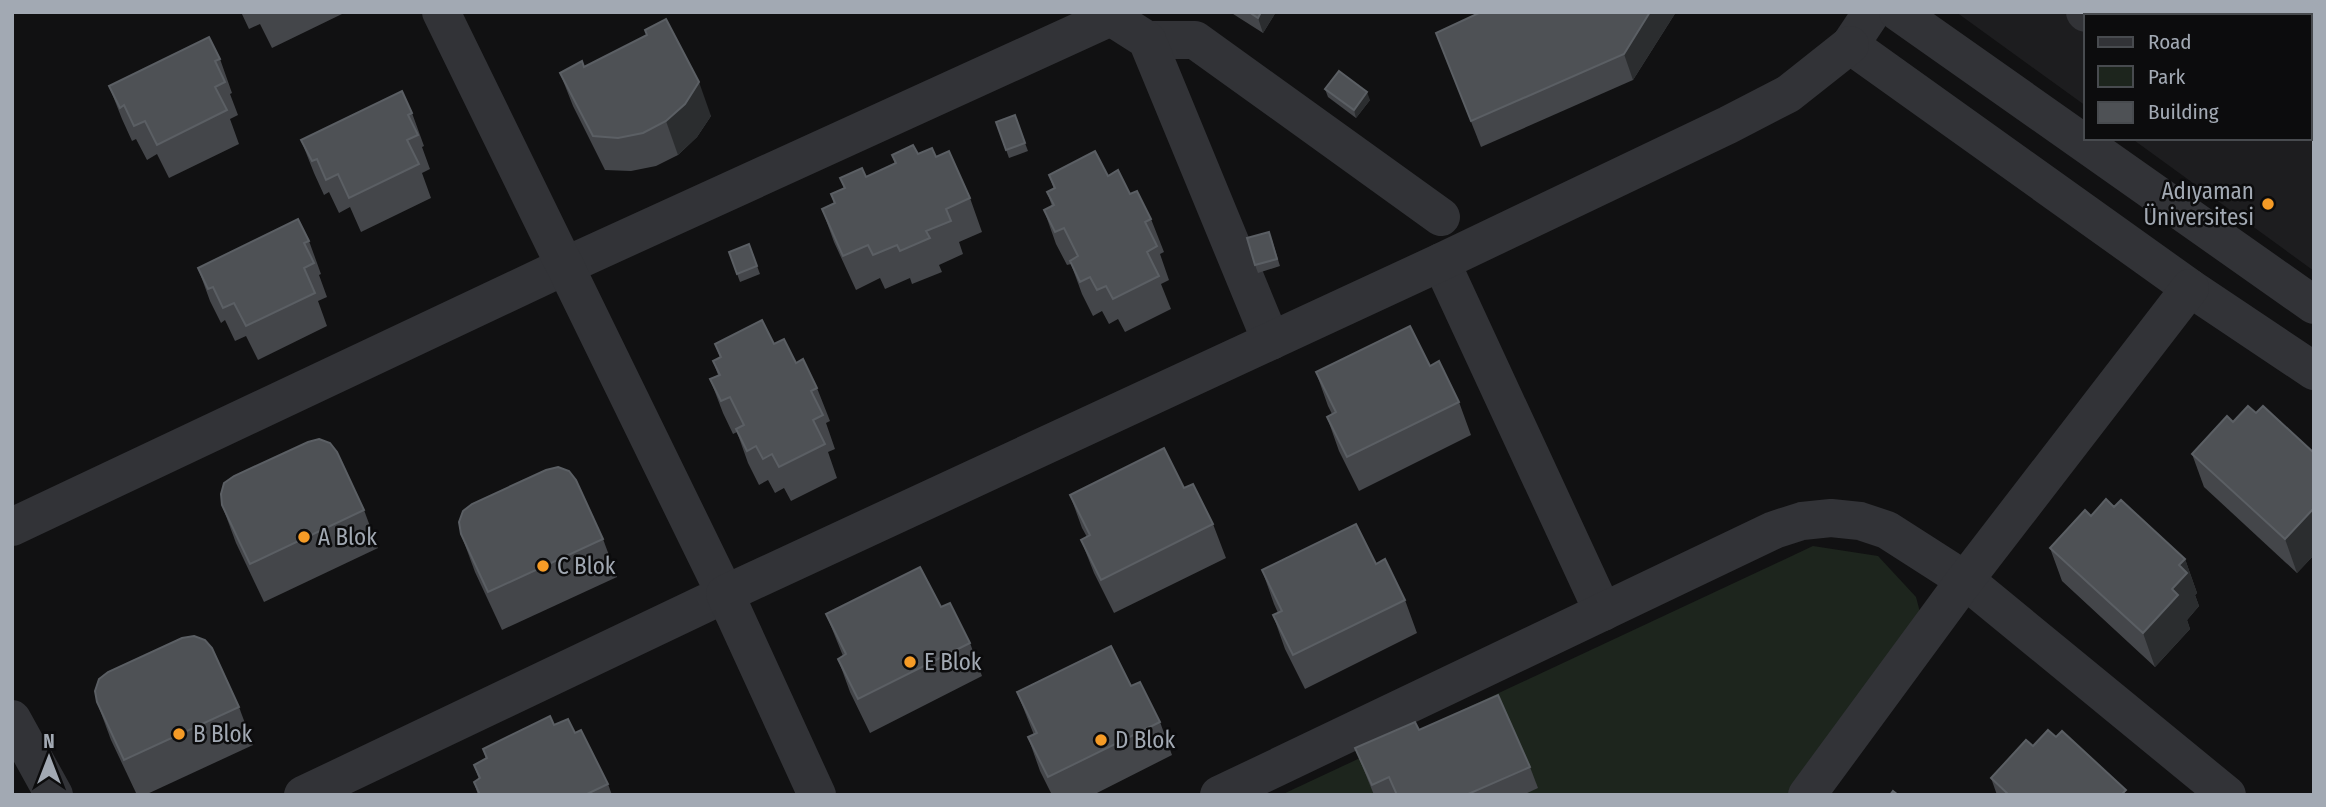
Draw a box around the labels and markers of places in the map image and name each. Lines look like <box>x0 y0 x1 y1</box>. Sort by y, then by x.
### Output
place label: Adıyaman Üniversitesi <box>2144 177 2254 231</box>
marker: Adıyaman Üniversitesi <box>2260 196 2276 212</box>
place label: A Blok <box>318 523 377 551</box>
marker: A Blok <box>296 529 312 545</box>
place label: C Blok <box>557 552 616 580</box>
marker: C Blok <box>535 558 551 574</box>
place label: E Blok <box>924 648 982 676</box>
marker: E Blok <box>902 654 918 670</box>
place label: B Blok <box>193 720 253 748</box>
marker: B Blok <box>171 726 187 742</box>
place label: D Blok <box>1115 726 1175 754</box>
marker: D Blok <box>1093 732 1109 748</box>

